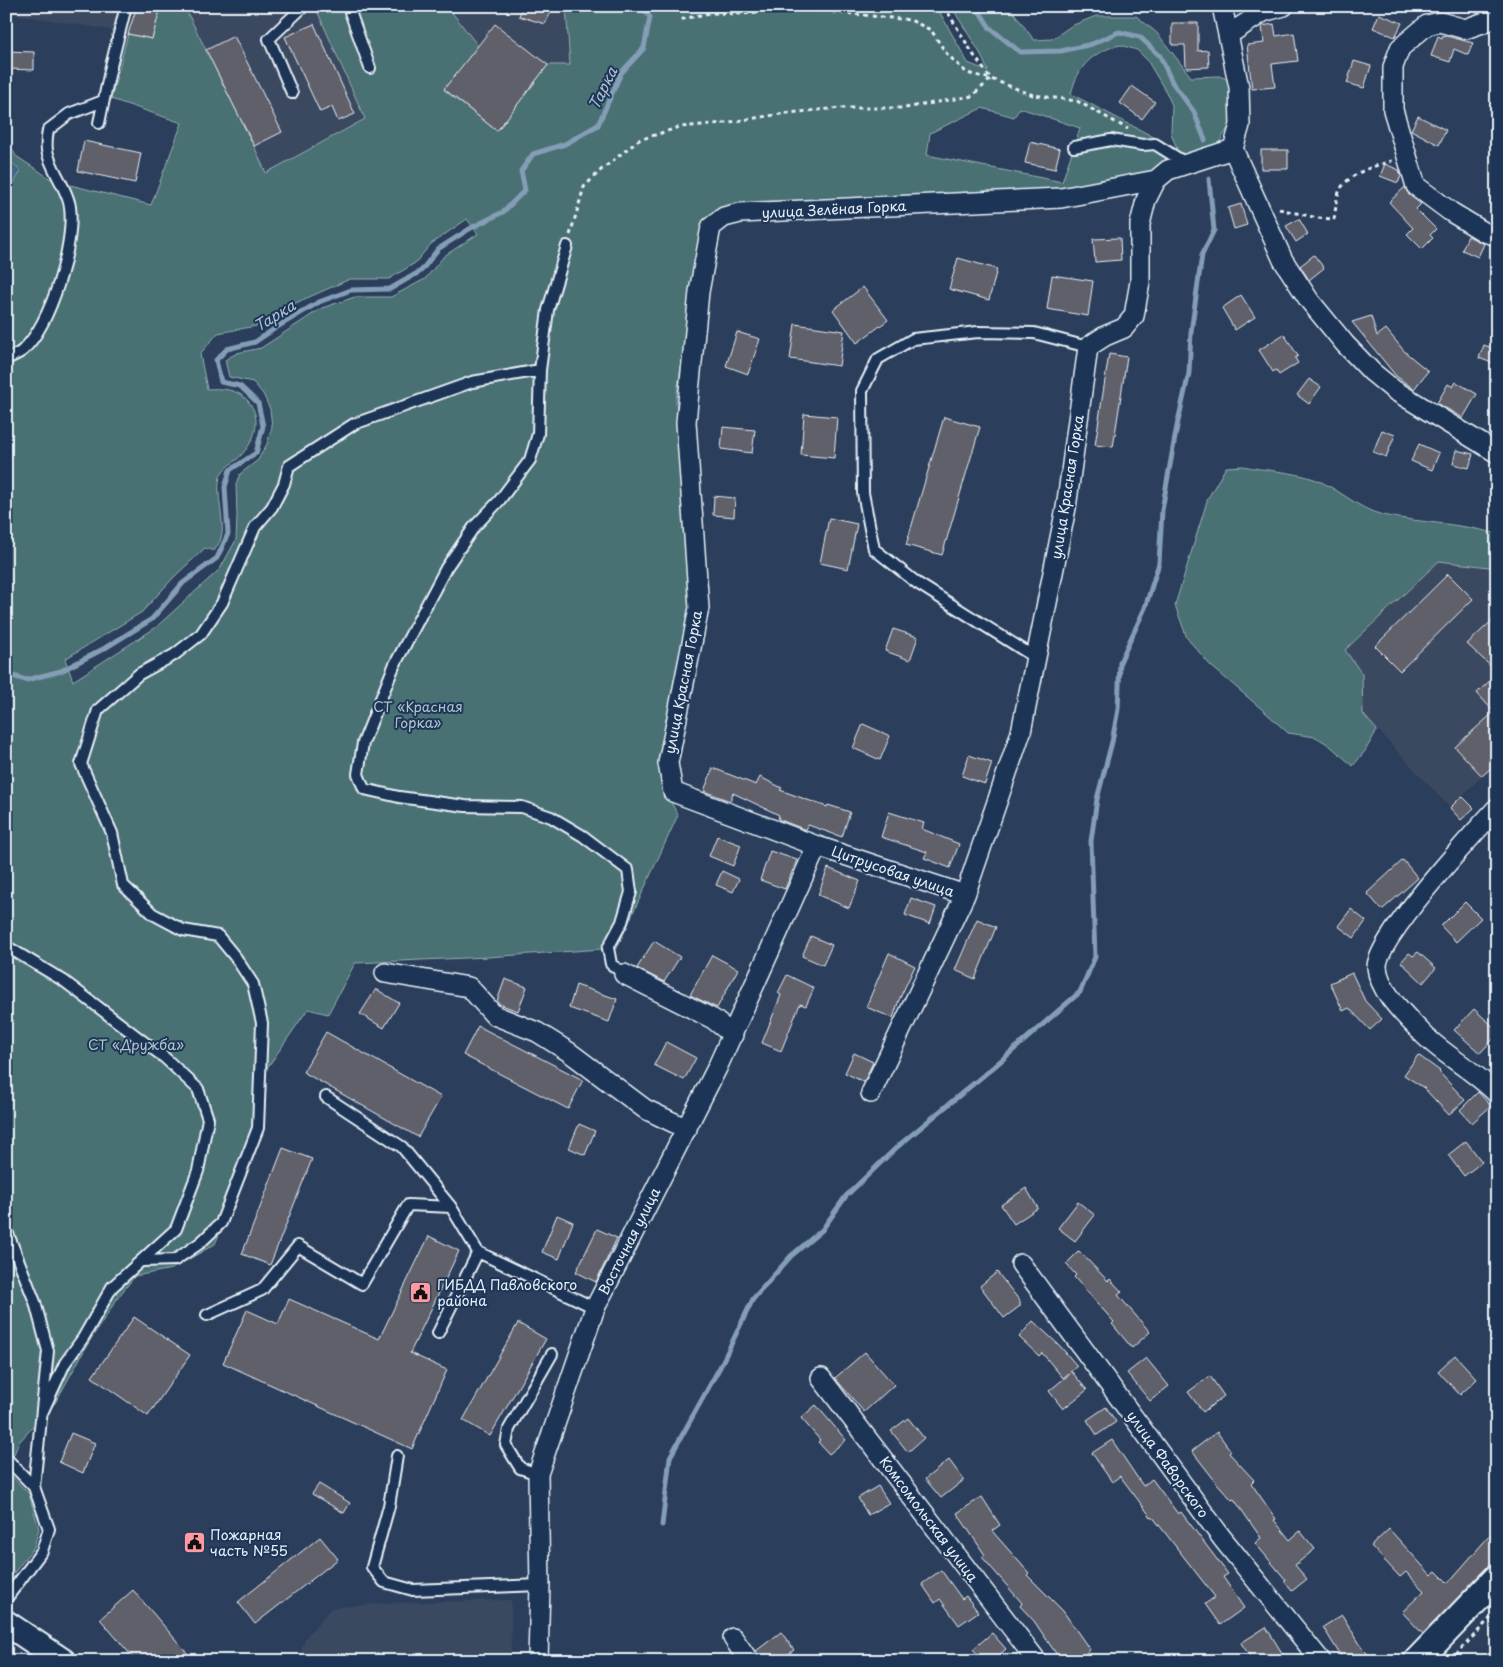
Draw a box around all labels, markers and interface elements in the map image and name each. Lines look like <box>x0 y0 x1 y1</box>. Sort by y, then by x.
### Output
water label: Тарка <box>582 62 623 113</box>
street label: улица Зелёная Горка <box>761 195 907 223</box>
water label: Тарка <box>249 293 300 337</box>
street label: улица Красная Горка <box>1045 413 1089 561</box>
street label: улица Красная Горка <box>659 608 707 755</box>
park label: СТ «Красная Горка» <box>373 696 463 733</box>
street label: Цитрусовая улица <box>829 840 957 902</box>
park label: СТ «Дружба» <box>88 1034 184 1055</box>
street label: Восточная улица <box>593 1183 665 1298</box>
place label: ГИБДД Павловского района <box>437 1274 577 1311</box>
public building icon: ГИБДД Павловского района <box>409 1280 433 1304</box>
street label: улица Фаворского <box>1122 1406 1214 1522</box>
street label: Комсомольская улица <box>875 1452 983 1586</box>
place label: Пожарная часть №55 <box>210 1524 288 1561</box>
public building icon: Пожарная часть №55 <box>182 1530 206 1554</box>

